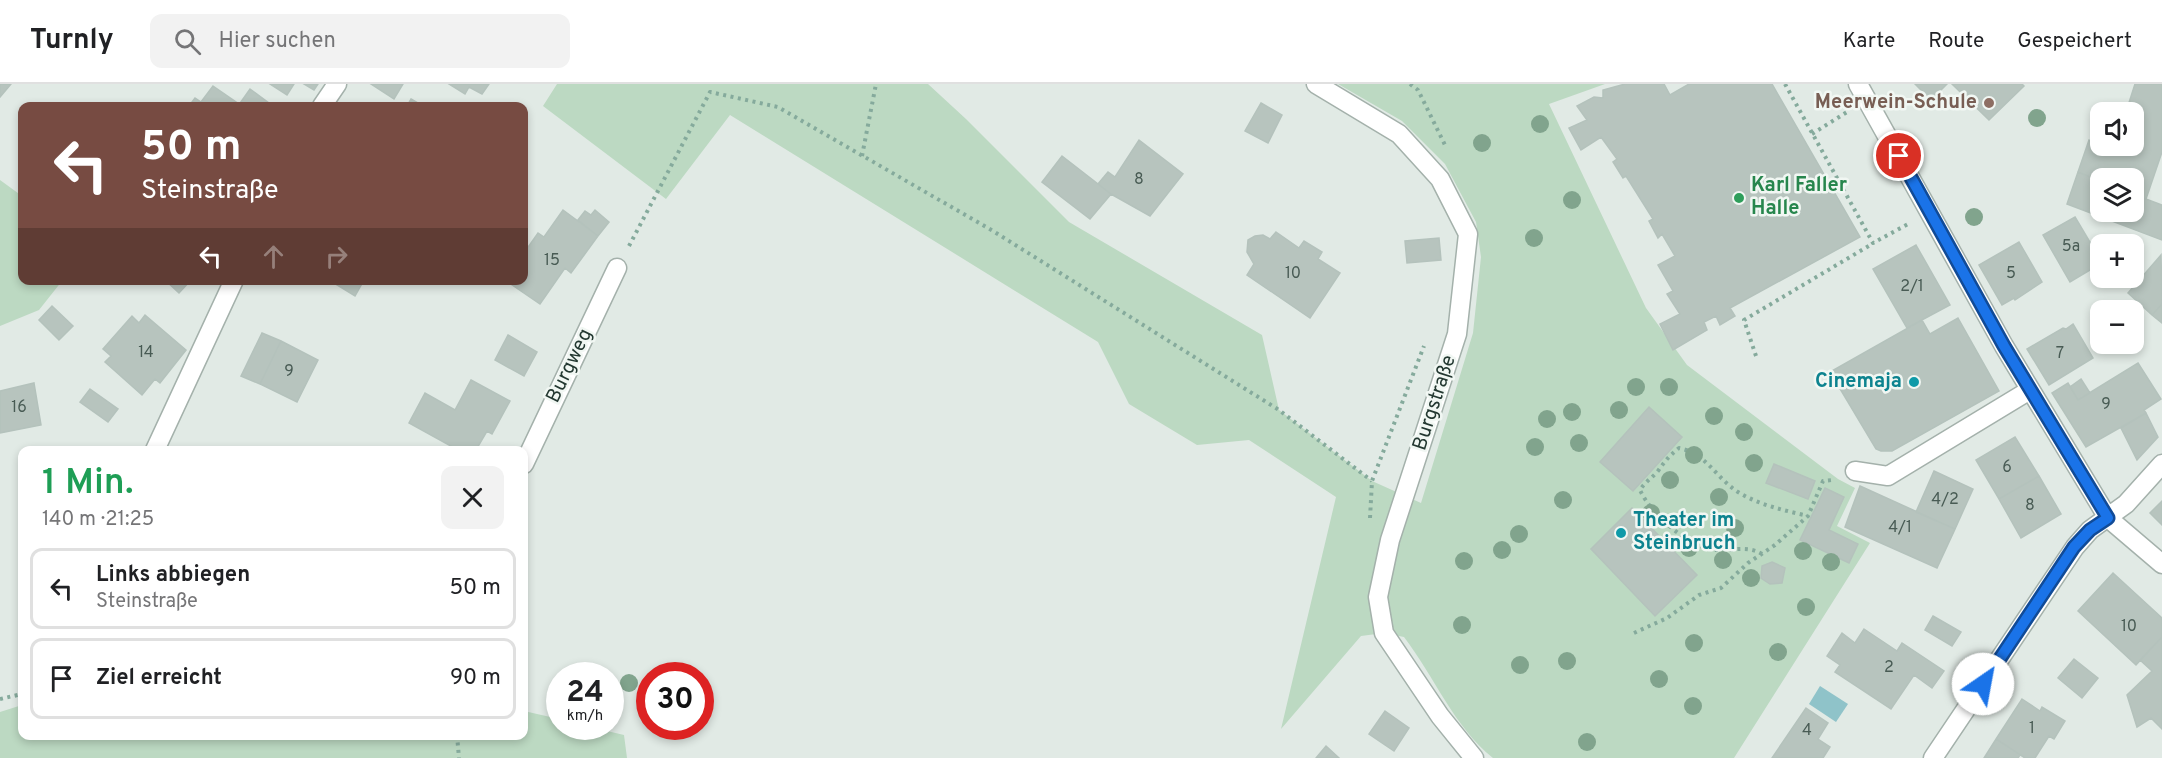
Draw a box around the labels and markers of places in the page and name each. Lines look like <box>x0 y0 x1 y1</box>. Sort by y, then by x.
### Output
place label: Meerwein-Schule <box>1815 90 1977 116</box>
marker: Meerwein-Schule <box>1982 96 1996 110</box>
pin <box>1873 130 1924 181</box>
place label: Karl Faller Halle <box>1751 173 1848 222</box>
marker: Karl Faller Halle <box>1732 191 1746 205</box>
place label: Cinemaja <box>1815 369 1902 395</box>
marker: Cinemaja <box>1907 375 1921 389</box>
place label: Theater im Steinbruch <box>1633 508 1735 557</box>
marker: Theater im Steinbruch <box>1614 526 1628 540</box>

